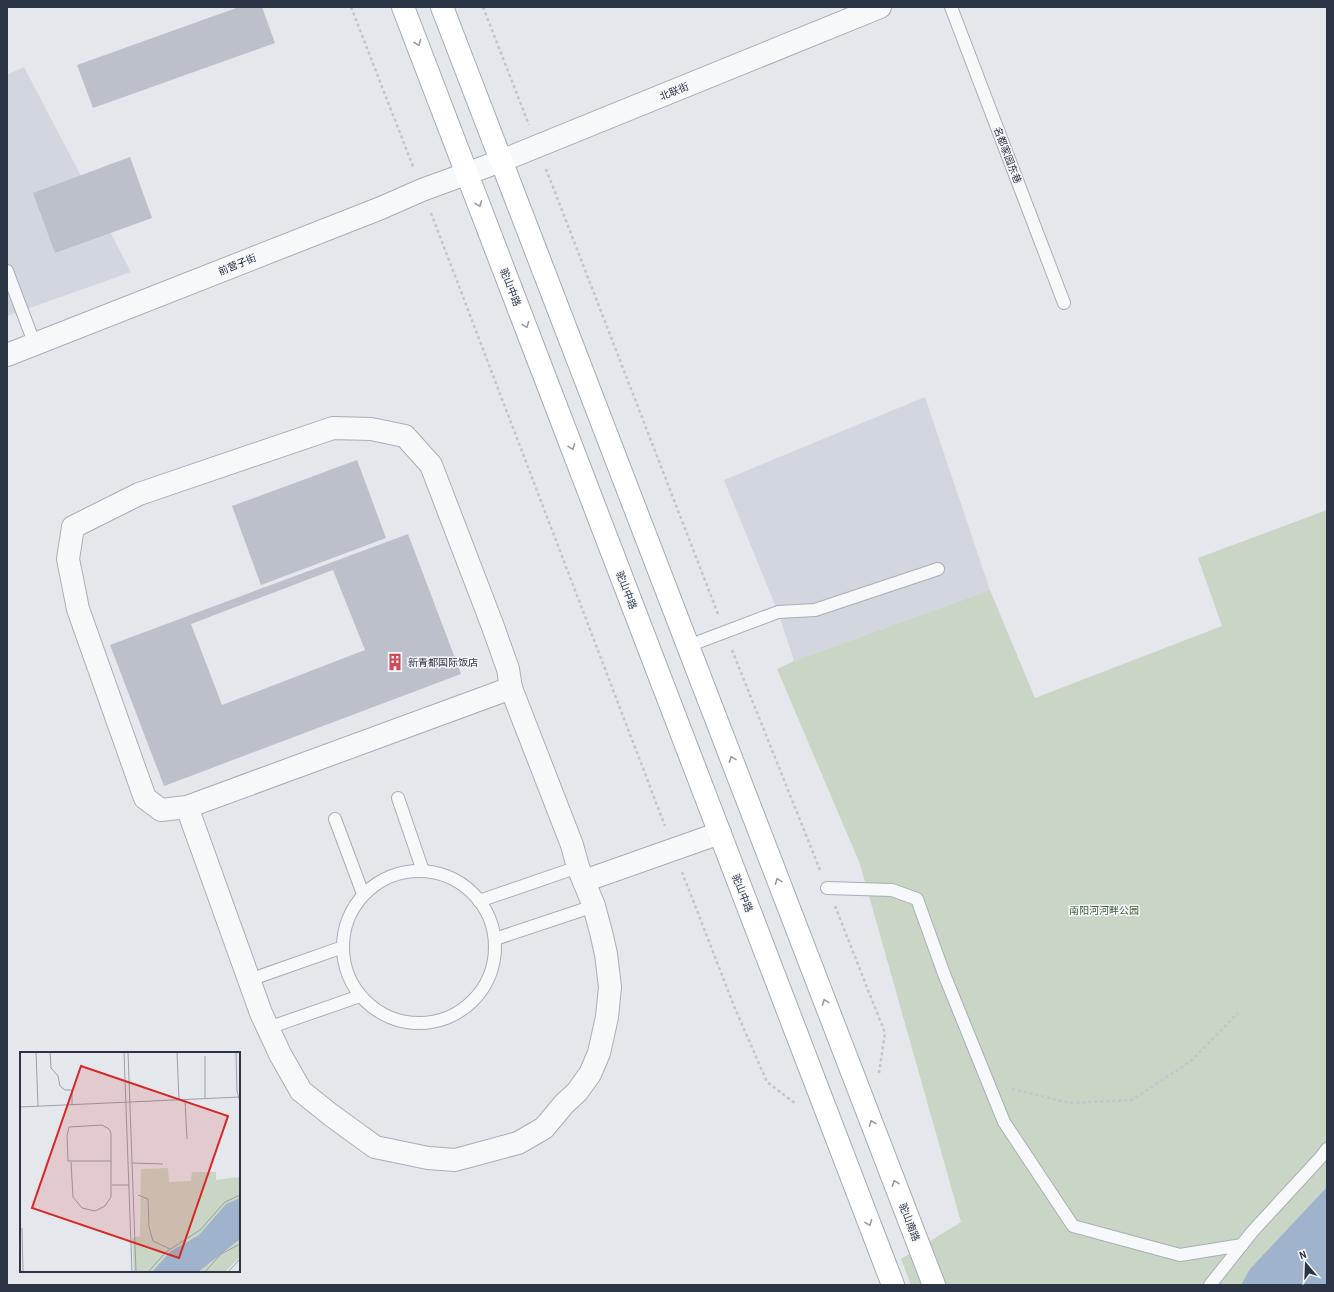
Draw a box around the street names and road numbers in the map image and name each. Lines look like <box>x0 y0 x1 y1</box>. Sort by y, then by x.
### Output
street label: 北联街 <box>658 80 691 103</box>
street label: 名都家园东巷 <box>991 125 1024 186</box>
street label: 前营子街 <box>216 251 258 278</box>
street label: 驼山中路 <box>497 266 524 308</box>
street label: 驼山中路 <box>613 569 640 611</box>
street label: 驼山中路 <box>729 872 756 914</box>
street label: 驼山南路 <box>896 1201 923 1243</box>

